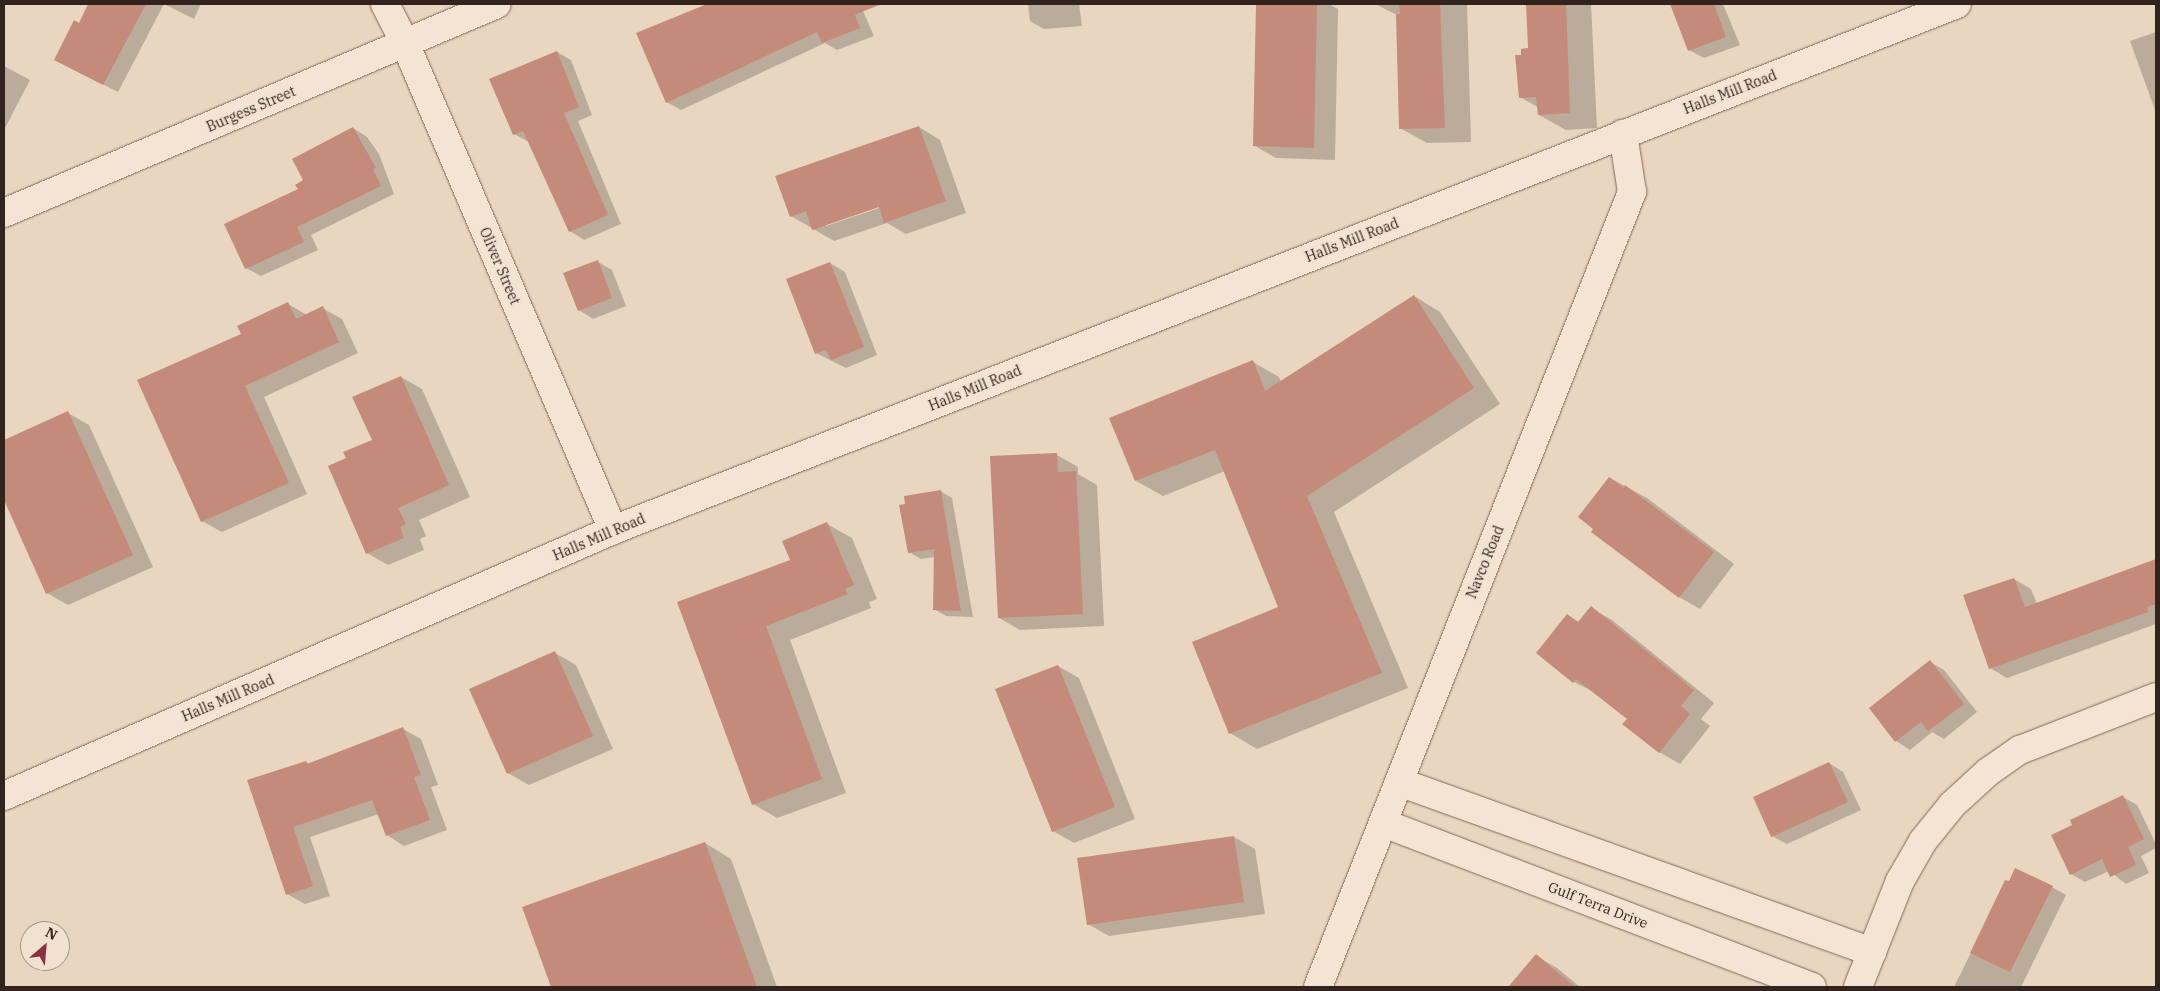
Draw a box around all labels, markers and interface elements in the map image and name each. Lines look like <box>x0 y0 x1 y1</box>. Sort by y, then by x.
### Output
street label: Halls Mill Road <box>1681 66 1779 118</box>
street label: Burgess Street <box>204 83 298 135</box>
street label: Halls Mill Road <box>1303 214 1401 266</box>
street label: Oliver Street <box>476 225 524 307</box>
street label: Halls Mill Road <box>926 362 1024 414</box>
street label: Halls Mill Road <box>550 510 648 564</box>
street label: Navco Road <box>1463 523 1507 601</box>
street label: Halls Mill Road <box>179 671 277 725</box>
street label: Gulf Terra Drive <box>1546 878 1650 932</box>
north arrow <box>20 921 70 971</box>
text: N <box>42 923 60 944</box>

